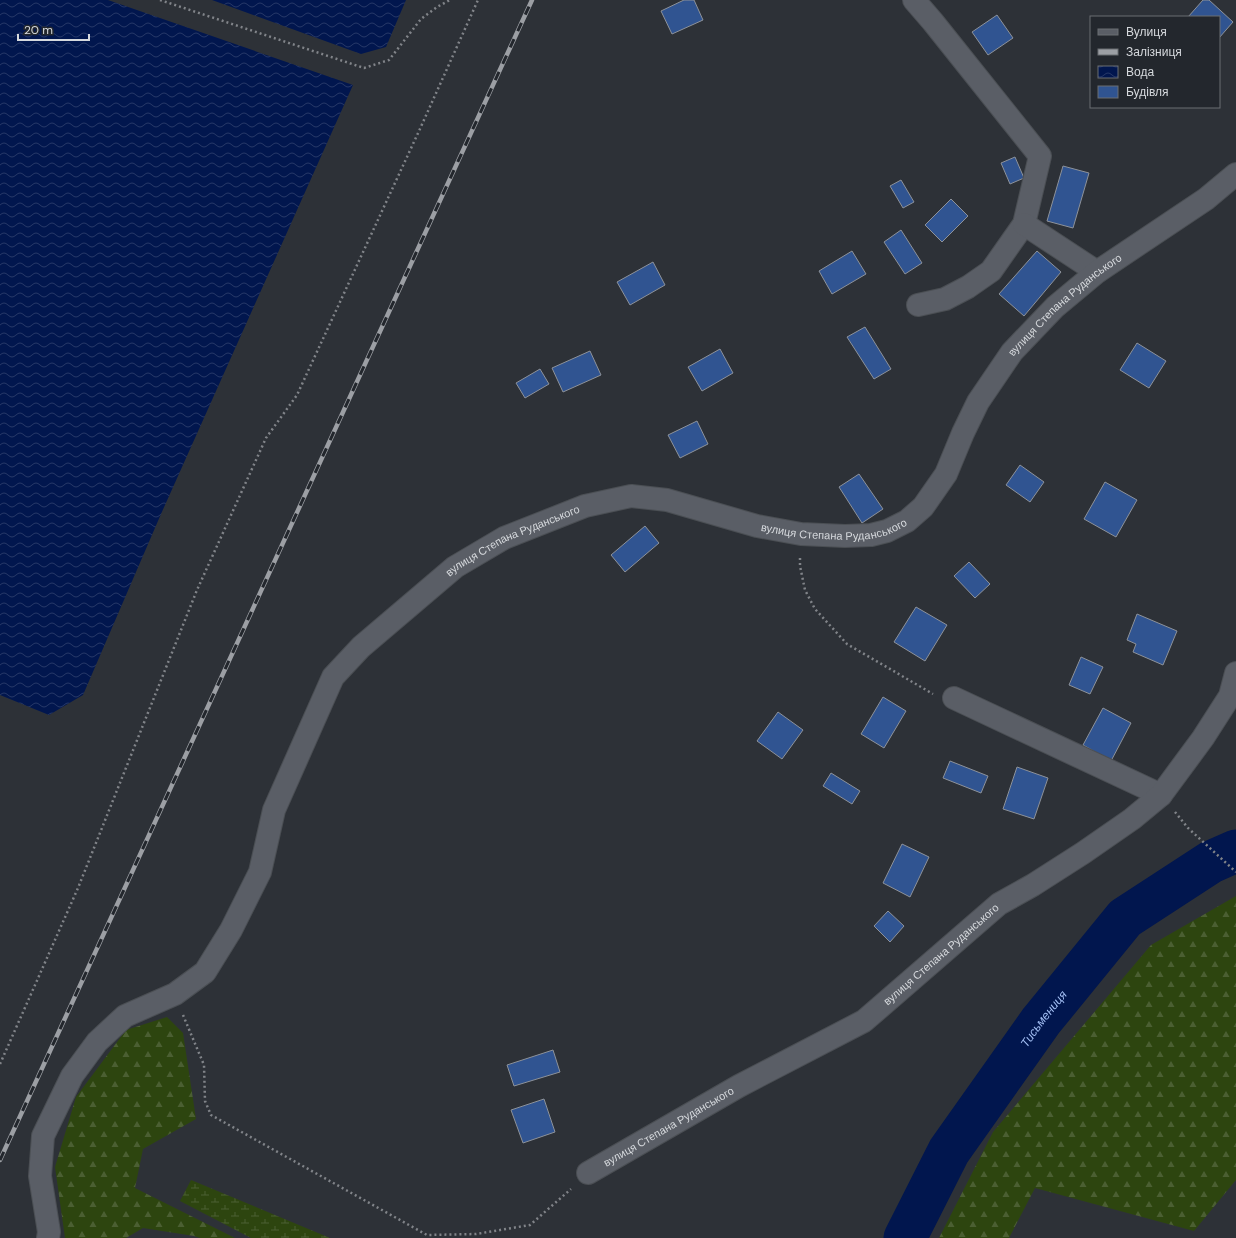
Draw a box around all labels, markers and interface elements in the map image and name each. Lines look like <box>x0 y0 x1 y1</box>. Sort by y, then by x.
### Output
scale bar <box>18 16 89 42</box>
legend <box>1090 16 1220 108</box>
text: 20 m <box>24 22 53 38</box>
text: Вулиця <box>1126 24 1167 40</box>
text: Залізниця <box>1126 44 1182 60</box>
text: Вода <box>1126 64 1154 80</box>
text: Будівля <box>1126 84 1168 100</box>
street label: вулиця Степана Руданського <box>1004 250 1124 358</box>
street label: вулиця Степана Руданського <box>442 502 582 579</box>
street label: вулиця Степана Руданського <box>760 515 909 543</box>
street label: вулиця Степана Руданського <box>880 900 1002 1008</box>
water label: Тисьмениця <box>1017 987 1071 1051</box>
street label: вулиця Степана Руданського <box>601 1084 736 1170</box>

